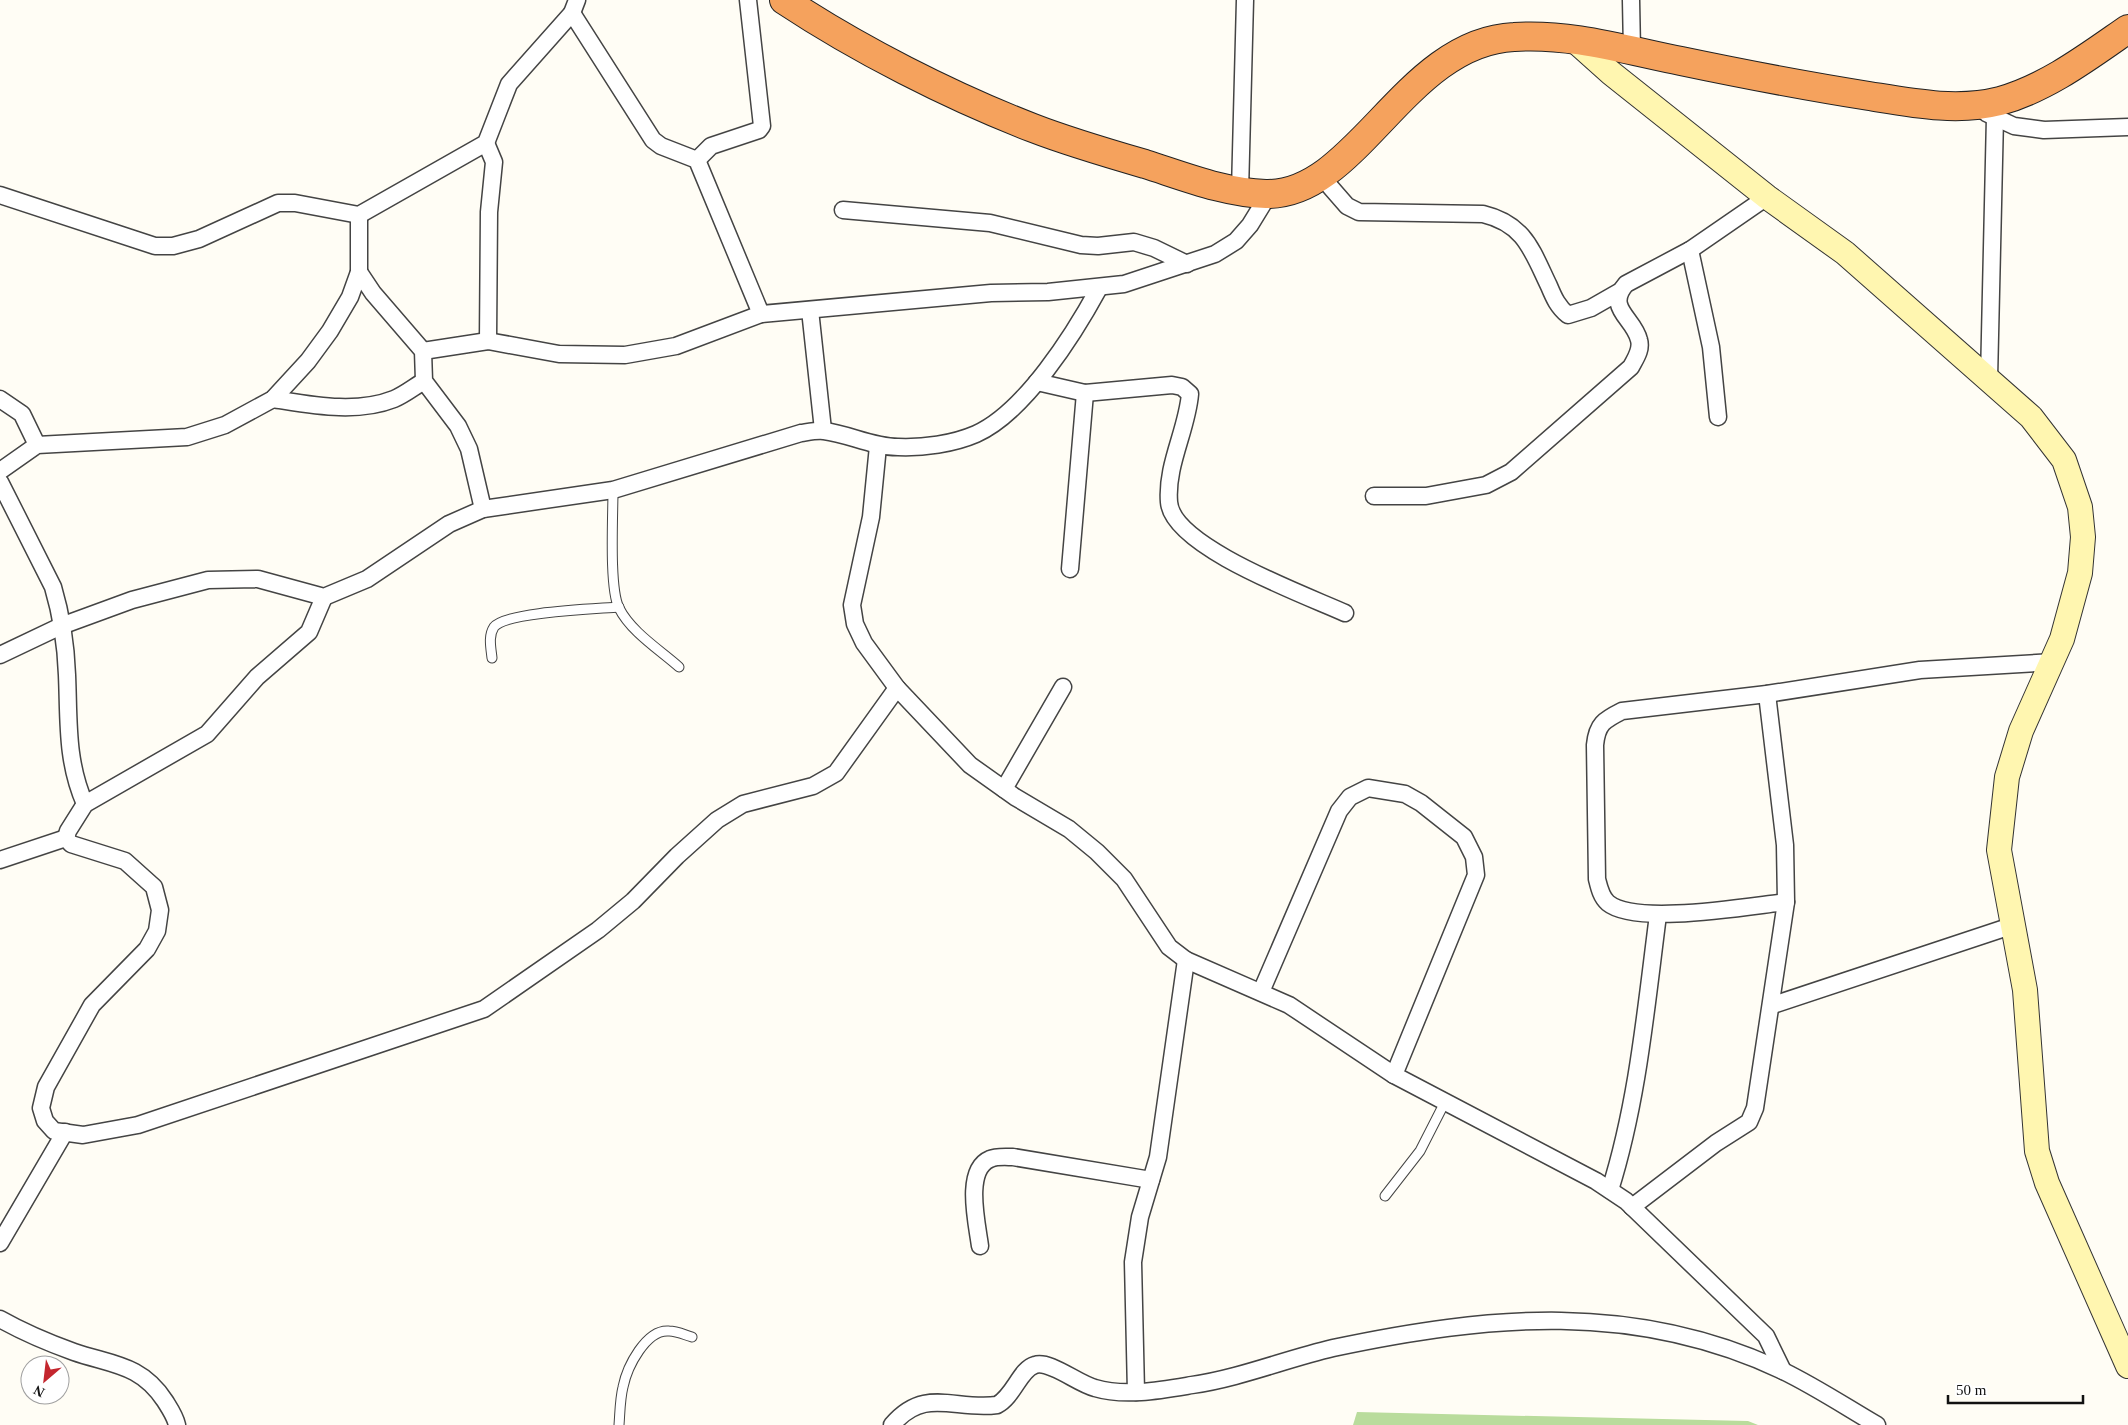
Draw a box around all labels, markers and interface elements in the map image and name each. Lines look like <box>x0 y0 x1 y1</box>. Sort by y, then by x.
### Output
north arrow <box>20 1355 70 1405</box>
scale bar <box>1948 1372 2083 1404</box>
text: N <box>31 1382 47 1400</box>
text: 50 m <box>1956 1382 1987 1398</box>

